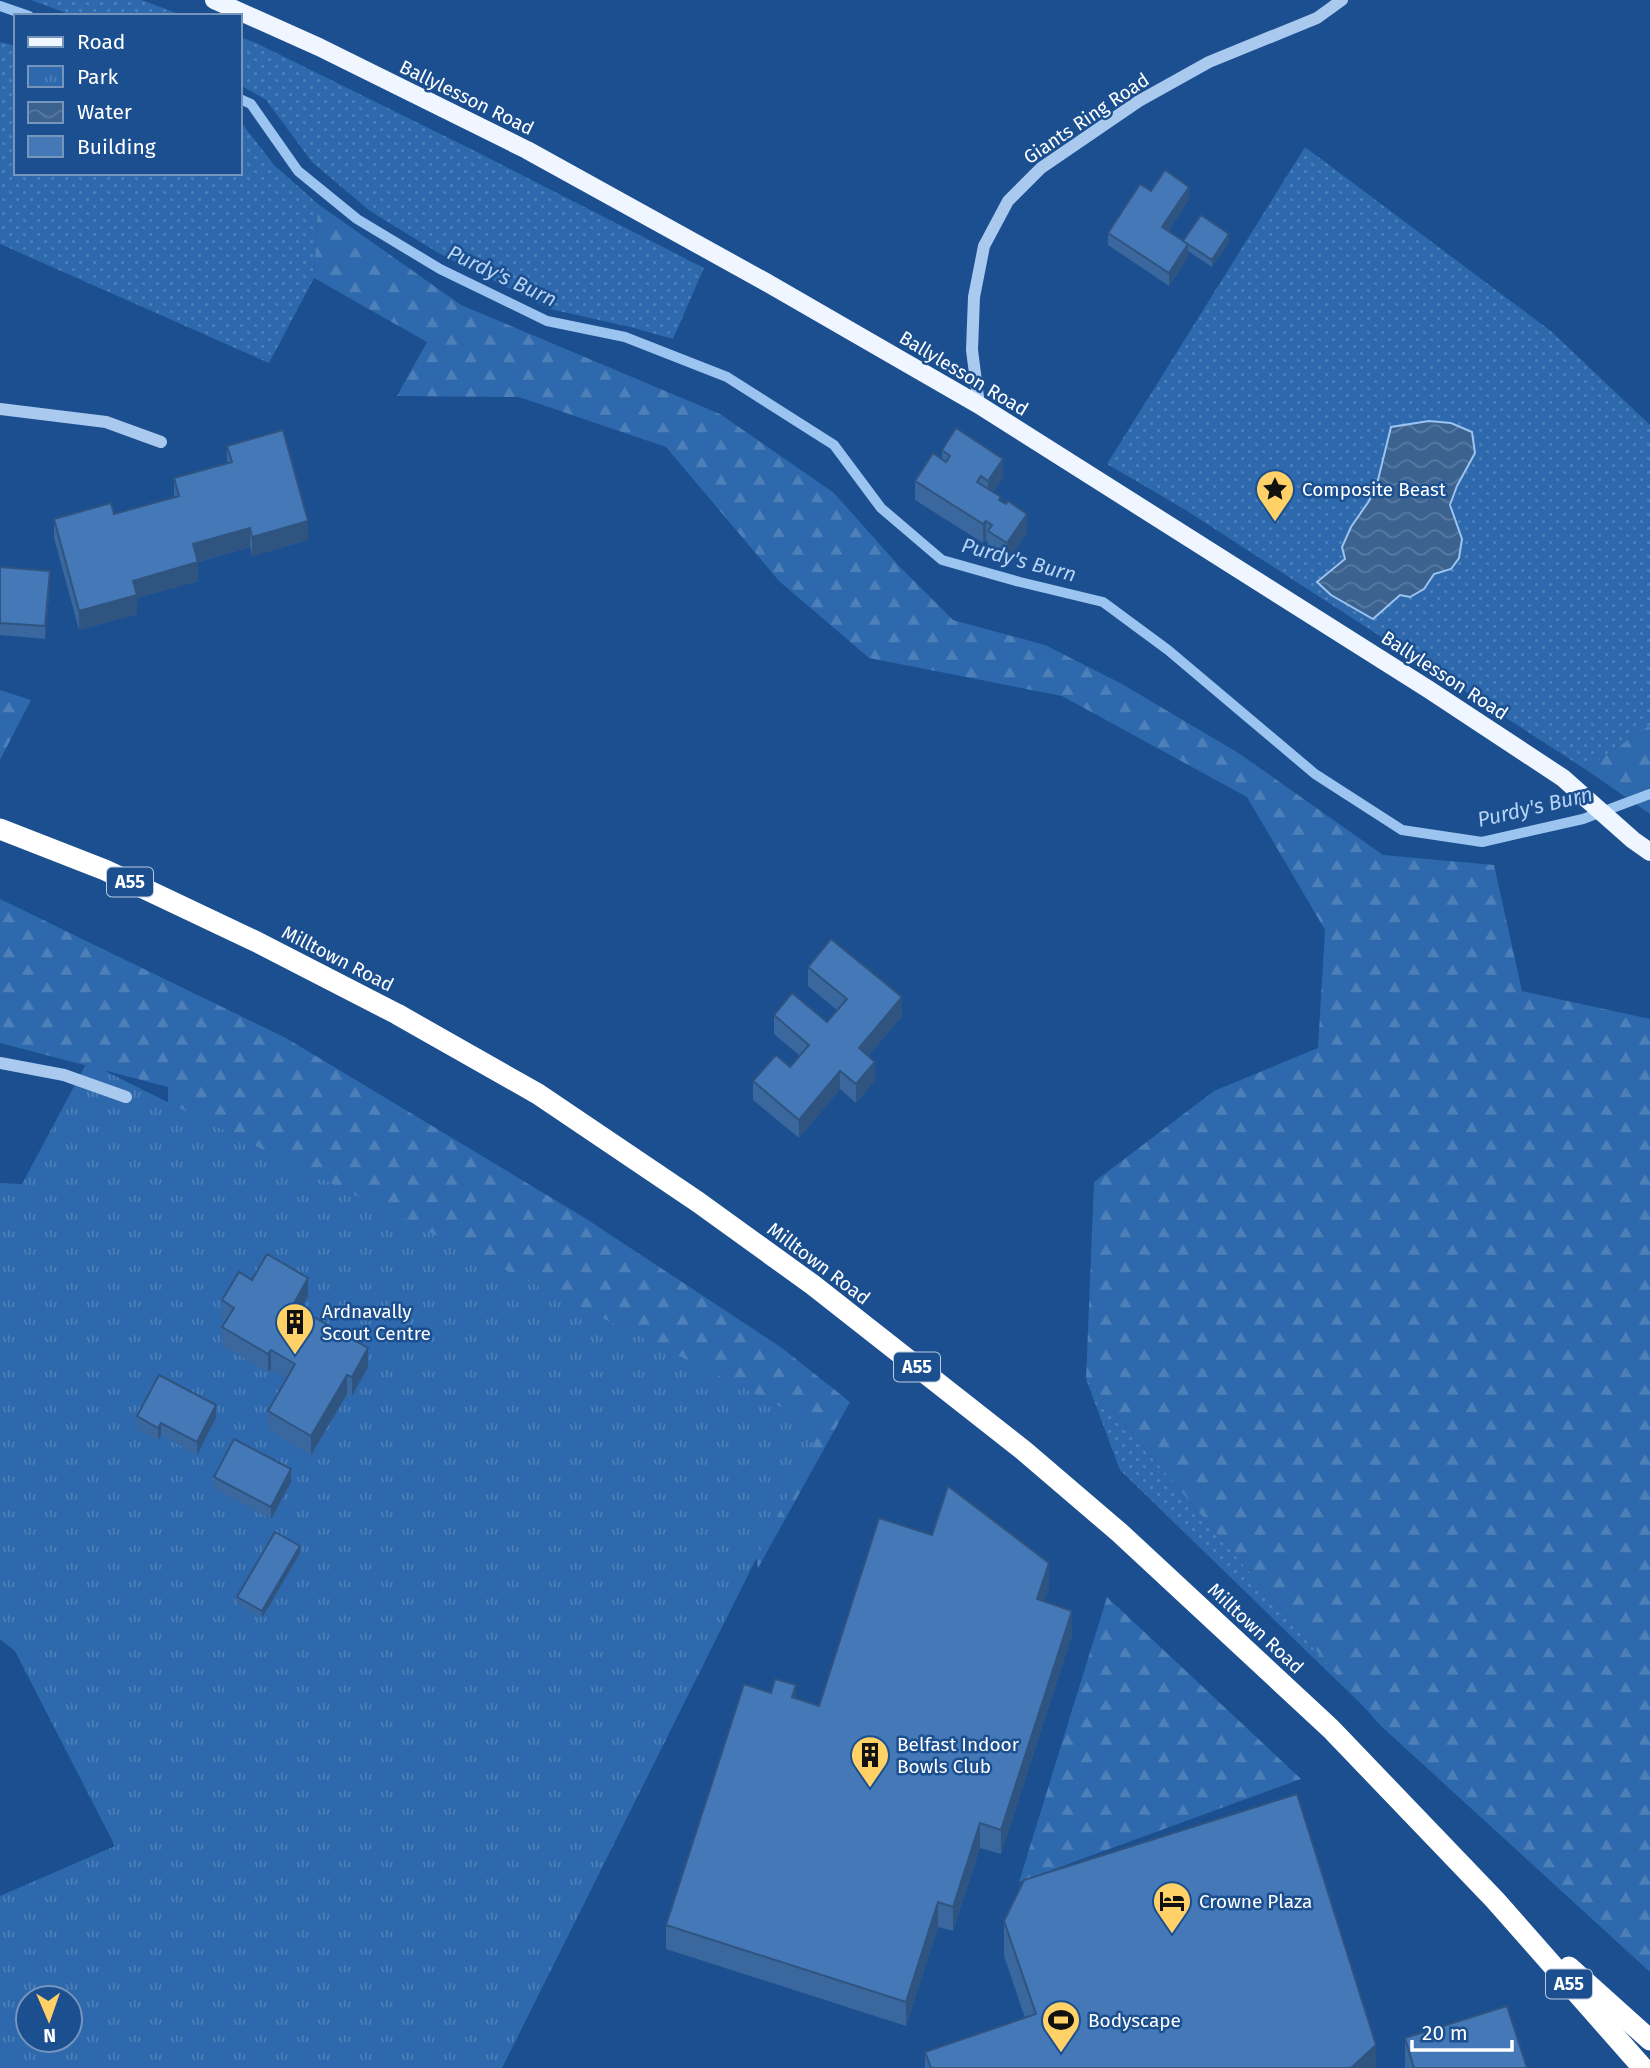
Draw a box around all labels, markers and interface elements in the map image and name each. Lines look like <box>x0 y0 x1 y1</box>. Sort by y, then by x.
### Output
legend <box>14 14 242 175</box>
text: Road <box>77 29 125 55</box>
street label: Ballylesson Road <box>396 55 538 140</box>
text: Park <box>77 64 119 90</box>
street label: Giants Ring Road <box>1019 68 1153 169</box>
text: Water <box>77 99 132 125</box>
text: Building <box>77 134 156 160</box>
water label: Purdy's Burn <box>443 239 561 313</box>
street label: Ballylesson Road <box>895 326 1032 421</box>
place icon: Composite Beast <box>1254 468 1296 523</box>
place label: Composite Beast <box>1302 478 1446 501</box>
water label: Purdy's Burn <box>959 532 1079 588</box>
street label: Ballylesson Road <box>1377 626 1512 725</box>
water label: Purdy's Burn <box>1475 781 1595 833</box>
road number: A55 <box>107 868 153 897</box>
street label: Milltown Road <box>278 920 398 997</box>
street label: Milltown Road <box>763 1217 875 1309</box>
place label: Ardnavally Scout Centre <box>322 1300 431 1345</box>
building icon: Ardnavally Scout Centre <box>274 1301 316 1356</box>
road number: A55 <box>894 1352 940 1382</box>
street label: Milltown Road <box>1203 1578 1308 1679</box>
place label: Belfast Indoor Bowls Club <box>897 1733 1020 1778</box>
building icon: Belfast Indoor Bowls Club <box>849 1734 891 1789</box>
hotel icon: Crowne Plaza <box>1151 1880 1193 1935</box>
place label: Crowne Plaza <box>1199 1890 1312 1913</box>
road number: A55 <box>1546 1970 1592 1998</box>
north arrow <box>14 1984 84 2054</box>
sports icon: Bodyscape <box>1040 1999 1082 2054</box>
scale bar <box>1412 2008 1512 2052</box>
place label: Bodyscape <box>1088 2009 1181 2032</box>
text: 20 m <box>1422 2020 1468 2046</box>
text: N <box>43 2024 56 2047</box>

